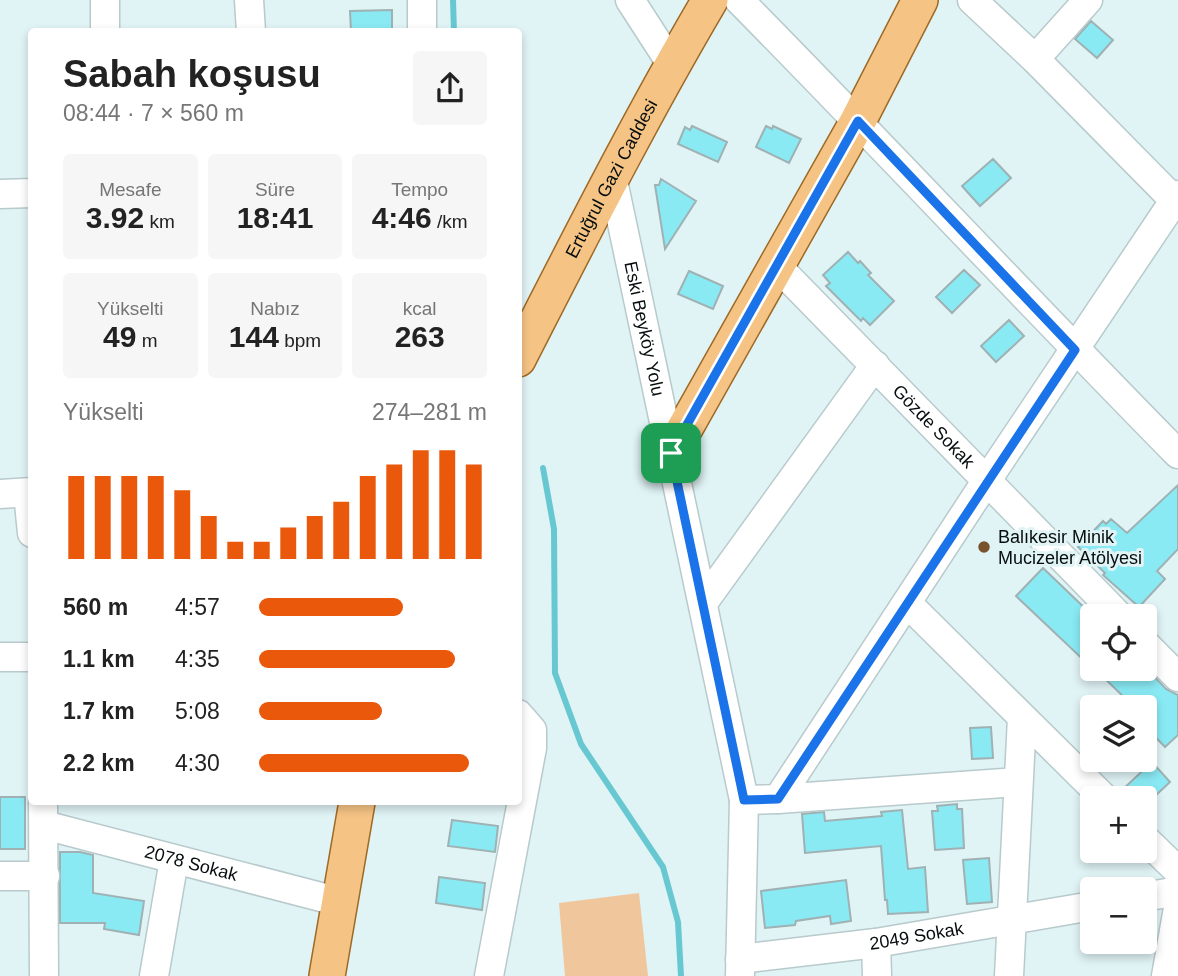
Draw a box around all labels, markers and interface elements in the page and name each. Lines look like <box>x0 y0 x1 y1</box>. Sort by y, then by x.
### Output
button: share <box>413 51 487 125</box>
text: Sabah koşusu <box>63 53 321 95</box>
street label: Ertuğrul Gazi Caddesi <box>562 96 661 261</box>
text: 08:44 · 7 × 560 m <box>63 100 244 126</box>
text: Mesafe <box>99 179 161 200</box>
text: Süre <box>255 179 295 200</box>
text: Tempo <box>391 179 448 200</box>
text: 3.92 <box>86 201 144 234</box>
text: 18:41 <box>237 201 313 234</box>
text: 4:46 <box>372 201 432 234</box>
text: km <box>144 211 175 232</box>
text: /km <box>432 211 468 232</box>
street label: Eski Beyköy Yolu <box>620 259 668 398</box>
text: Yükselti <box>97 298 164 319</box>
text: Nabız <box>250 298 300 319</box>
text: kcal <box>403 298 437 319</box>
text: 49 <box>103 320 136 353</box>
text: 144 <box>229 320 279 353</box>
text: 263 <box>395 320 445 353</box>
text: m <box>136 330 158 351</box>
text: bpm <box>279 330 321 351</box>
street label: Gözde Sokak <box>889 381 979 473</box>
text: Yükselti <box>63 399 144 425</box>
text: 274–281 m <box>372 399 487 425</box>
pin <box>641 423 701 483</box>
icon: arrive <box>652 434 690 472</box>
place label: Balıkesir Minik Mucizeler Atölyesi <box>998 527 1142 568</box>
marker: Balıkesir Minik Mucizeler Atölyesi <box>976 539 992 555</box>
text: 560 m <box>63 594 128 620</box>
text: 4:57 <box>175 594 220 620</box>
map controls <box>1080 604 1157 954</box>
button: locate <box>1080 604 1157 681</box>
text: 1.1 km <box>63 646 135 672</box>
text: 4:35 <box>175 646 220 672</box>
button: layers <box>1080 695 1157 772</box>
text: 1.7 km <box>63 698 135 724</box>
text: 5:08 <box>175 698 220 724</box>
text: 2.2 km <box>63 750 135 776</box>
text: 4:30 <box>175 750 220 776</box>
button: + <box>1080 786 1157 863</box>
street label: 2078 Sokak <box>143 842 241 885</box>
button: − <box>1080 877 1157 954</box>
street label: 2049 Sokak <box>868 918 966 954</box>

